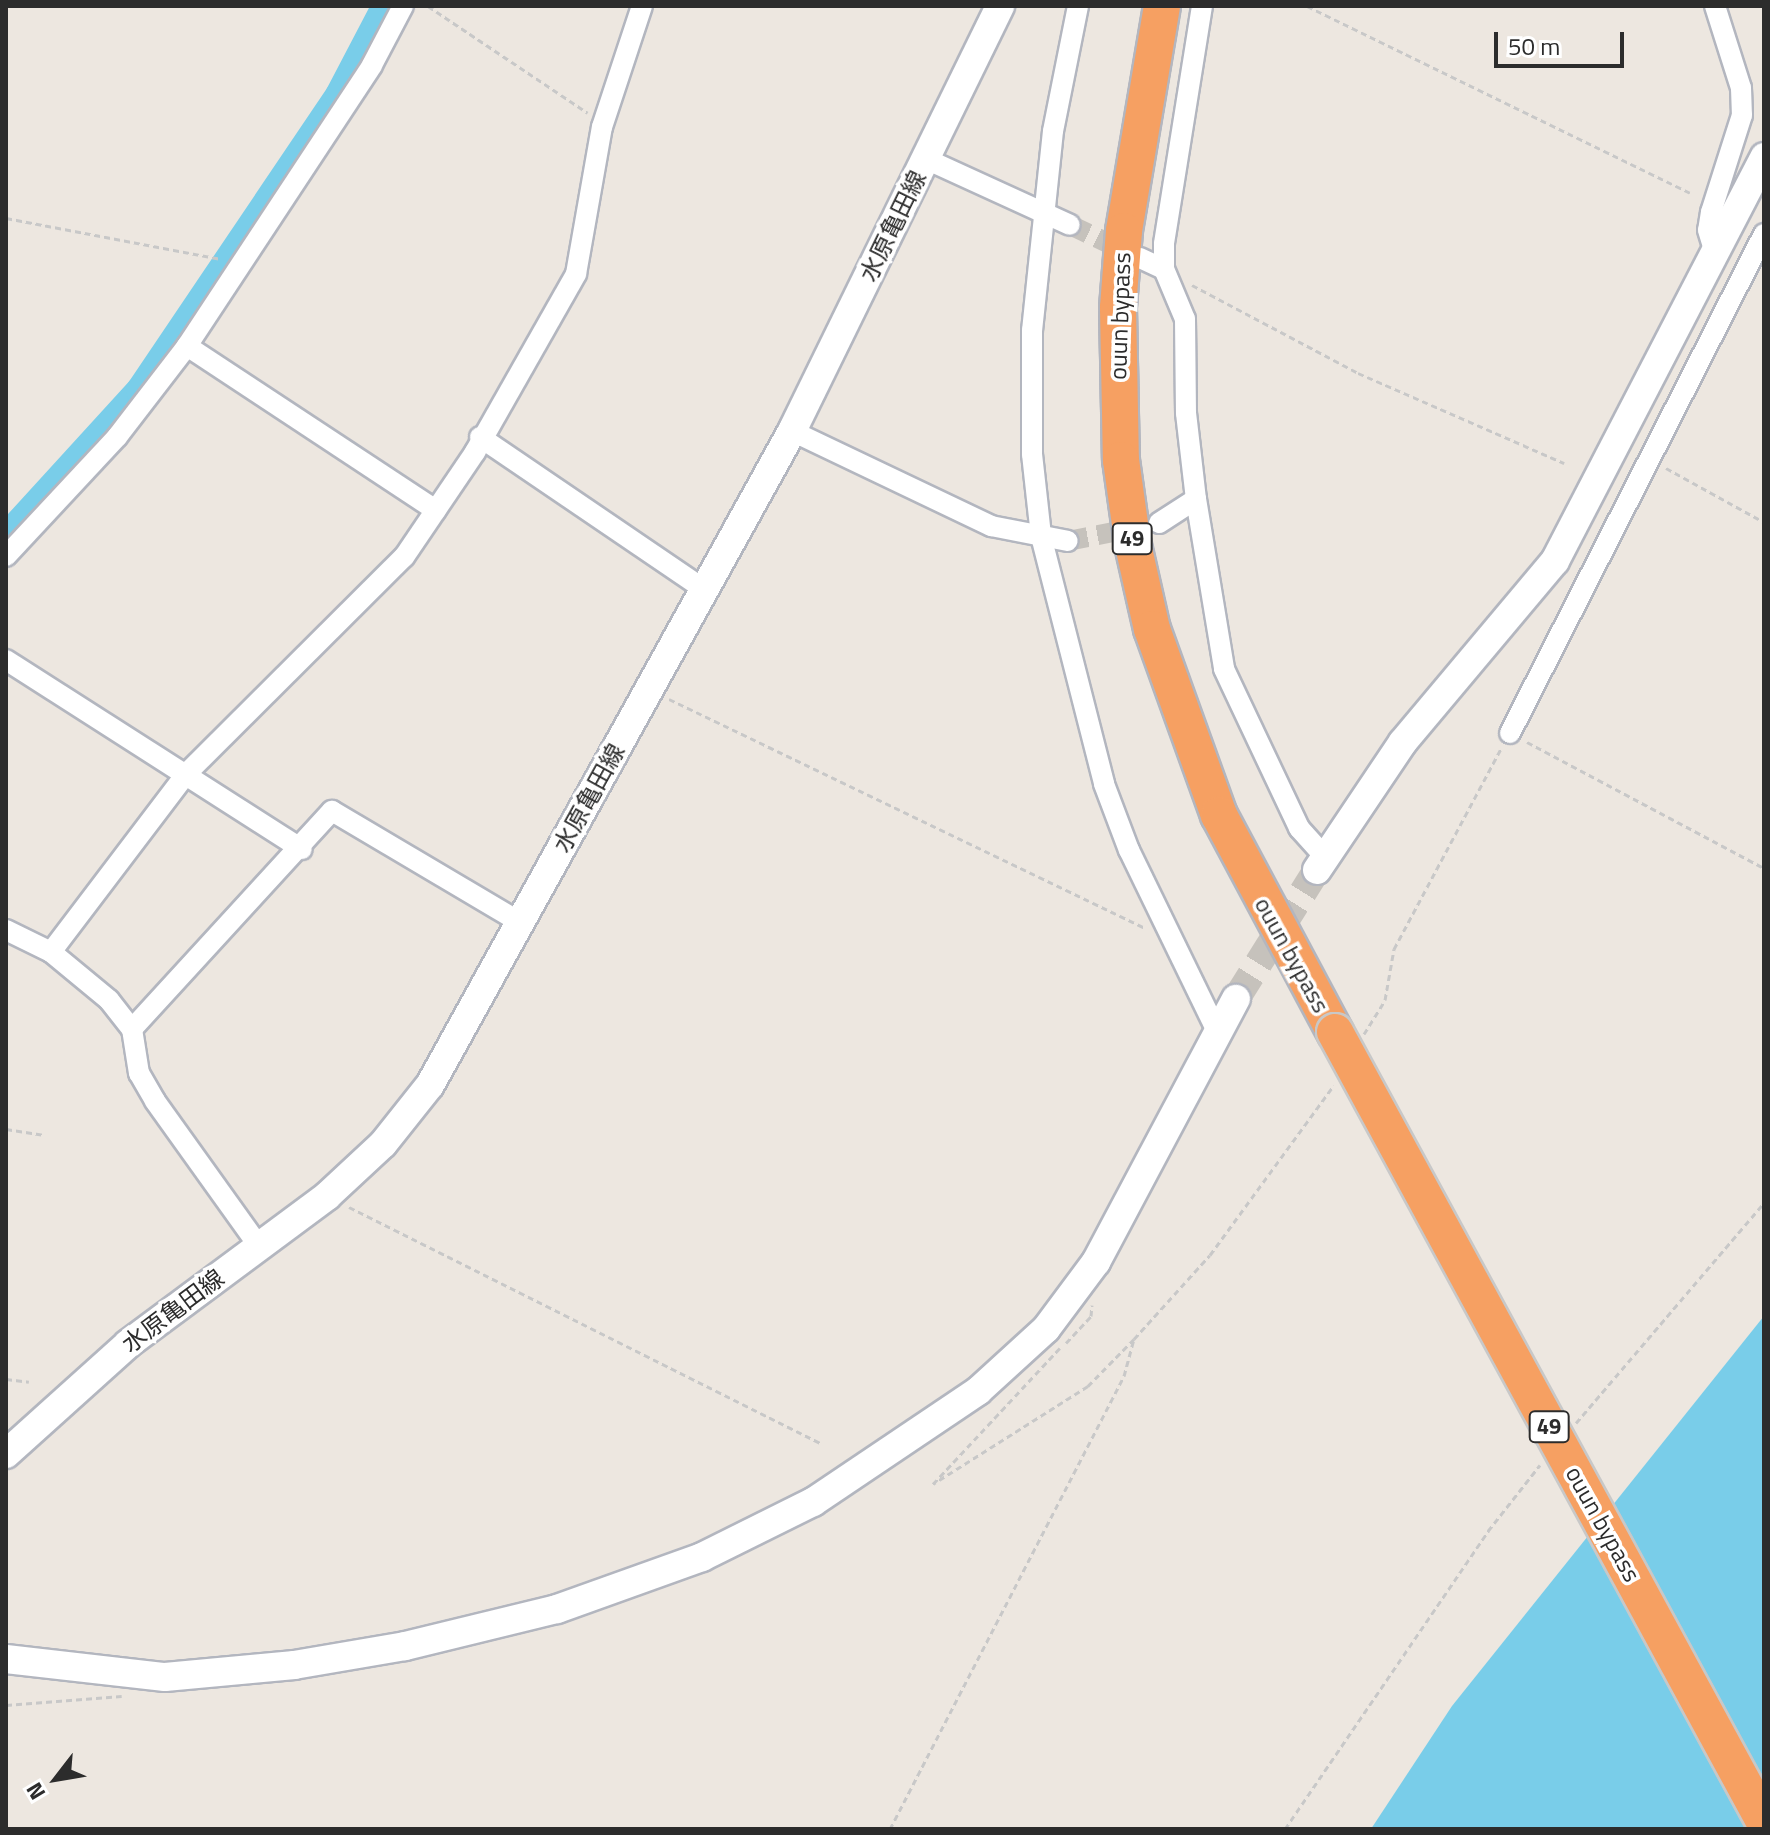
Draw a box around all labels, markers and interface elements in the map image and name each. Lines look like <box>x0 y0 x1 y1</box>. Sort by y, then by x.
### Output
scale bar <box>1498 16 1628 66</box>
text: 50 m <box>1508 28 1560 64</box>
street label: 水原亀田線 <box>854 166 932 286</box>
street label: ouun bypass <box>1103 252 1137 380</box>
road number: 49 <box>1110 521 1154 557</box>
street label: 水原亀田線 <box>547 739 631 857</box>
street label: ouun bypass <box>1249 892 1335 1018</box>
street label: 水原亀田線 <box>116 1263 230 1359</box>
road number: 49 <box>1527 1409 1571 1445</box>
street label: ouun bypass <box>1560 1461 1646 1587</box>
north arrow <box>16 1739 96 1819</box>
text: N <box>17 1776 54 1807</box>

